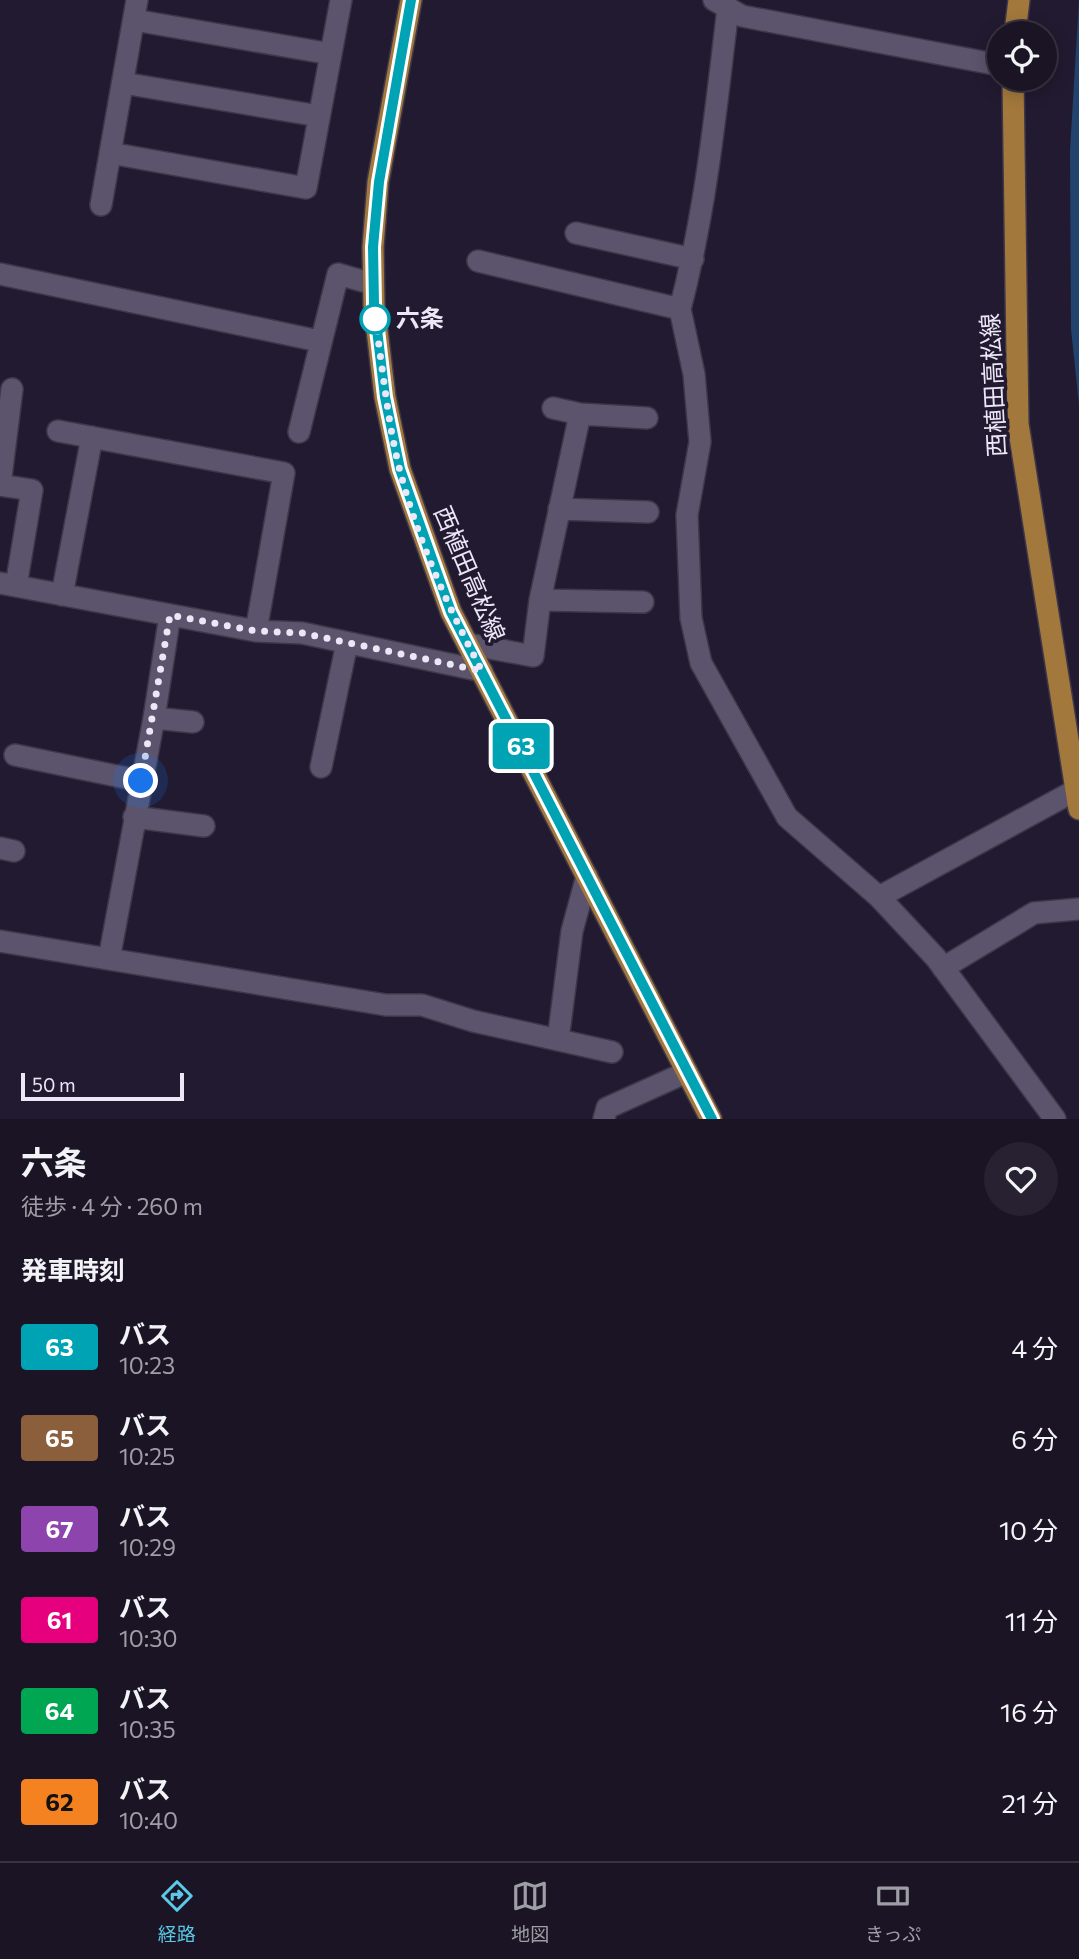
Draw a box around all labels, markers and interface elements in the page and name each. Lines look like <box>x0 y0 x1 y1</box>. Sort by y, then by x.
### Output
map controls <box>987 21 1057 91</box>
button: locate <box>987 21 1057 91</box>
place label: 六条 <box>396 303 444 332</box>
marker: 六条 <box>360 304 390 334</box>
street label: 西植田高松線 <box>974 312 1011 458</box>
street label: 西植田高松線 <box>429 501 512 645</box>
line badge: 63 <box>490 723 552 769</box>
text: 63 <box>507 731 535 760</box>
your location <box>123 763 158 798</box>
scale bar <box>21 1070 184 1102</box>
text: 50 m <box>32 1073 76 1096</box>
text: 六条 <box>21 1141 87 1182</box>
button: heart <box>984 1142 1058 1216</box>
text: 徒歩 · 4 分 · 260 m <box>21 1192 203 1220</box>
text: 発車時刻 <box>21 1254 125 1285</box>
text: バス <box>119 1318 171 1349</box>
text: 63 <box>45 1332 74 1361</box>
text: 4 分 <box>1011 1332 1058 1363</box>
text: 10:23 <box>119 1351 175 1379</box>
text: バス <box>119 1409 171 1440</box>
text: 65 <box>45 1423 74 1452</box>
text: 6 分 <box>1011 1423 1058 1454</box>
text: 10:25 <box>119 1442 175 1470</box>
text: バス <box>119 1500 171 1531</box>
text: 67 <box>46 1514 73 1543</box>
text: 10 分 <box>999 1514 1058 1545</box>
text: 10:29 <box>119 1533 176 1561</box>
text: バス <box>119 1591 171 1622</box>
text: 61 <box>47 1605 72 1634</box>
text: 11 分 <box>1005 1605 1058 1636</box>
text: 10:30 <box>119 1624 177 1652</box>
text: バス <box>119 1682 171 1713</box>
text: 64 <box>45 1696 74 1725</box>
text: 16 分 <box>1000 1696 1058 1727</box>
text: 10:35 <box>119 1715 176 1743</box>
text: バス <box>119 1773 171 1804</box>
text: 62 <box>45 1787 74 1816</box>
text: 21 分 <box>1001 1787 1058 1818</box>
text: 10:40 <box>119 1806 178 1834</box>
tab: 経路 <box>158 1877 196 1946</box>
tab: 地図 <box>511 1877 549 1946</box>
tab: きっぷ <box>865 1877 921 1946</box>

